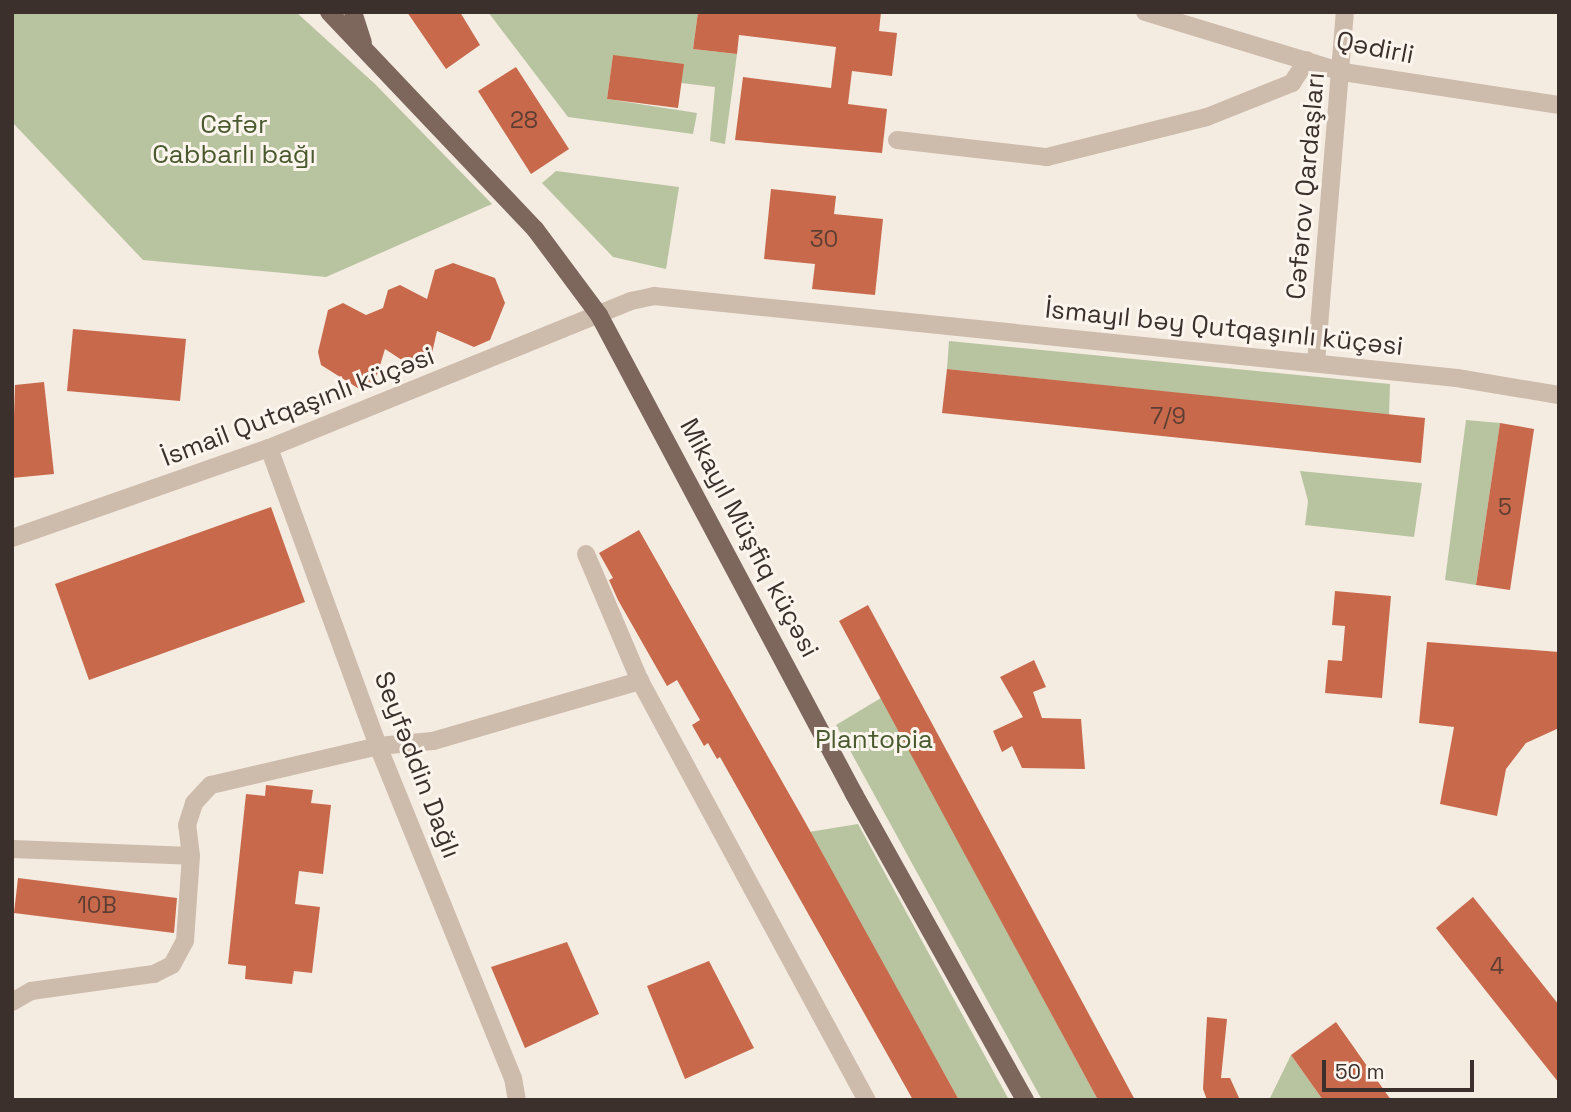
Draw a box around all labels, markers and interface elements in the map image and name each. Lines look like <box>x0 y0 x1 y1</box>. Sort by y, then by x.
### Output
street label: Qədirli <box>1334 25 1416 71</box>
street label: Cəfərov Qardaşları <box>1281 71 1331 301</box>
house number: 28 <box>510 106 538 134</box>
park label: Cəfər Cabbarlı bağı <box>152 109 316 170</box>
house number: 30 <box>810 225 838 253</box>
street label: İsmayıl bəy Qutqaşınlı küçəsi <box>1043 294 1405 362</box>
street label: İsmail Qutqaşınlı küçəsi <box>157 341 439 473</box>
house number: 7/9 <box>1150 402 1186 430</box>
street label: Mikayıl Müşfiq küçəsi <box>673 413 825 663</box>
house number: 5 <box>1498 493 1512 521</box>
street label: Seyfəddin Dağlı <box>367 667 467 863</box>
park label: Plantopia <box>815 724 933 756</box>
house number: 10B <box>77 891 117 919</box>
house number: 4 <box>1490 952 1504 980</box>
scale bar <box>1326 1046 1478 1090</box>
text: 50 m <box>1335 1058 1385 1085</box>

